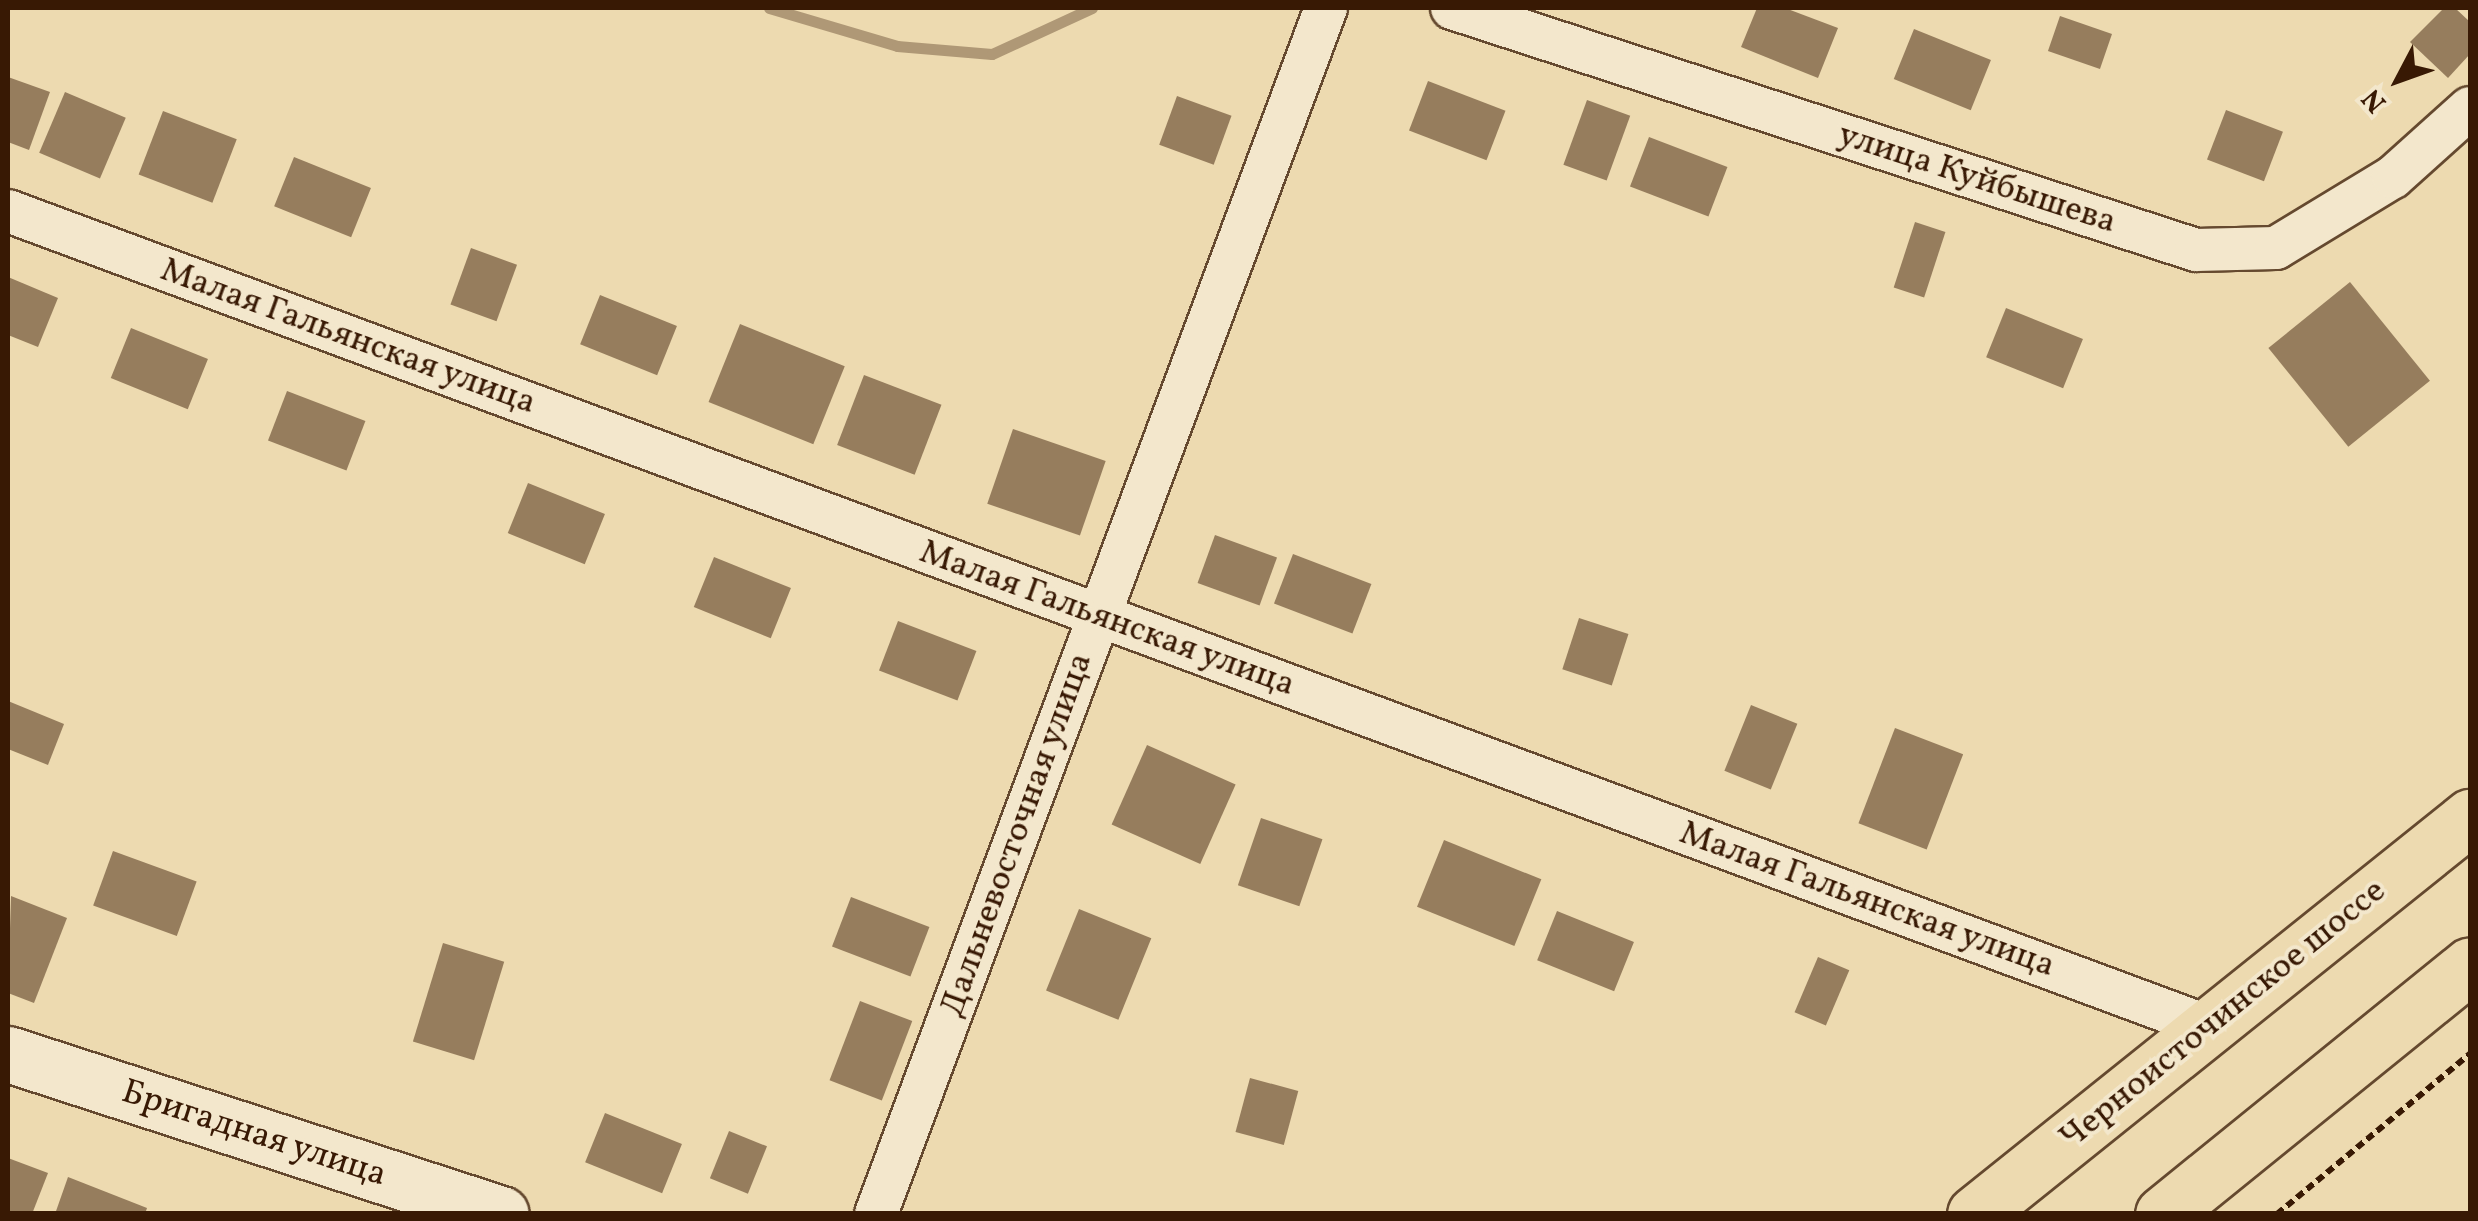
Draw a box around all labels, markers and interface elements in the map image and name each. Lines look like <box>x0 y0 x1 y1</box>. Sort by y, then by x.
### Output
north arrow <box>2348 30 2448 130</box>
text: N <box>2354 80 2396 120</box>
street label: улица Куйбышева <box>1833 114 2121 244</box>
street label: Малая Гальянская улица <box>154 249 542 425</box>
street label: Малая Гальянская улица <box>913 531 1301 707</box>
street label: Дальневосточная улица <box>931 647 1103 1023</box>
street label: Малая Гальянская улица <box>1673 812 2061 988</box>
street label: Черноисточинское шоссе <box>2052 871 2394 1159</box>
street label: Бригадная улица <box>116 1071 392 1197</box>

